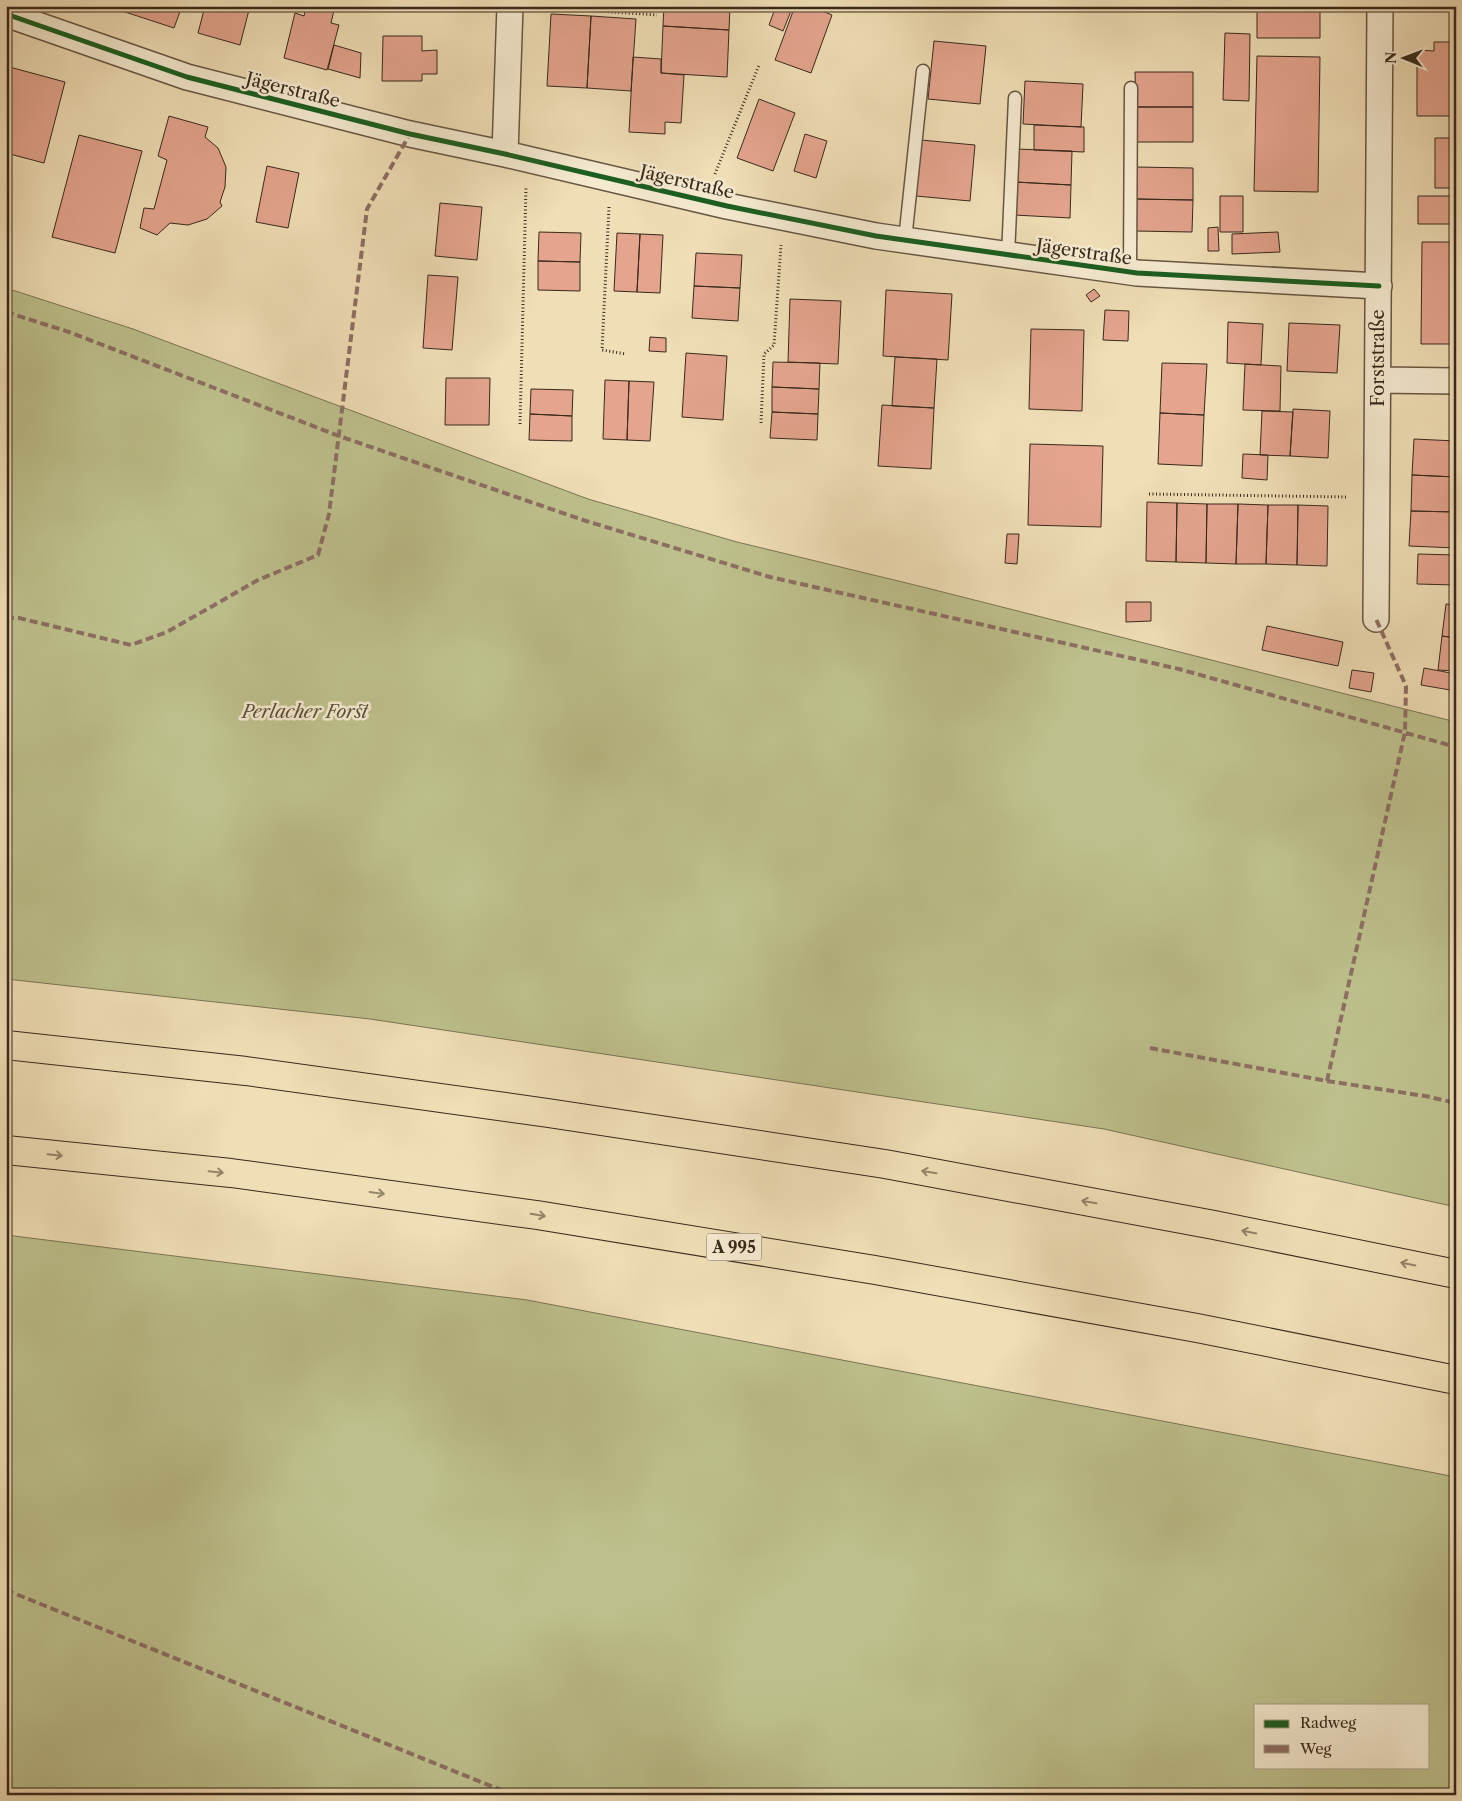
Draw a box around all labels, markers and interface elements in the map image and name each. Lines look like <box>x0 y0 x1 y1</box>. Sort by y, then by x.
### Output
north arrow <box>1380 32 1430 82</box>
text: N <box>1382 52 1400 64</box>
street label: Jägerstraße <box>241 67 342 112</box>
street label: Jägerstraße <box>635 160 736 204</box>
street label: Jägerstraße <box>1032 234 1133 270</box>
street label: Forststraße <box>1367 309 1389 407</box>
park label: Perlacher Forst <box>240 701 370 723</box>
one-way arrow <box>46 1150 62 1160</box>
one-way arrow <box>208 1167 224 1177</box>
one-way arrow <box>922 1167 938 1177</box>
one-way arrow <box>369 1188 385 1198</box>
one-way arrow <box>1081 1196 1097 1206</box>
one-way arrow <box>530 1210 546 1220</box>
one-way arrow <box>1241 1226 1257 1236</box>
road number: A 995 <box>706 1234 762 1260</box>
one-way arrow <box>1400 1259 1416 1268</box>
legend <box>1254 1704 1430 1768</box>
text: Radweg <box>1300 1713 1356 1732</box>
text: Weg <box>1299 1739 1332 1758</box>

